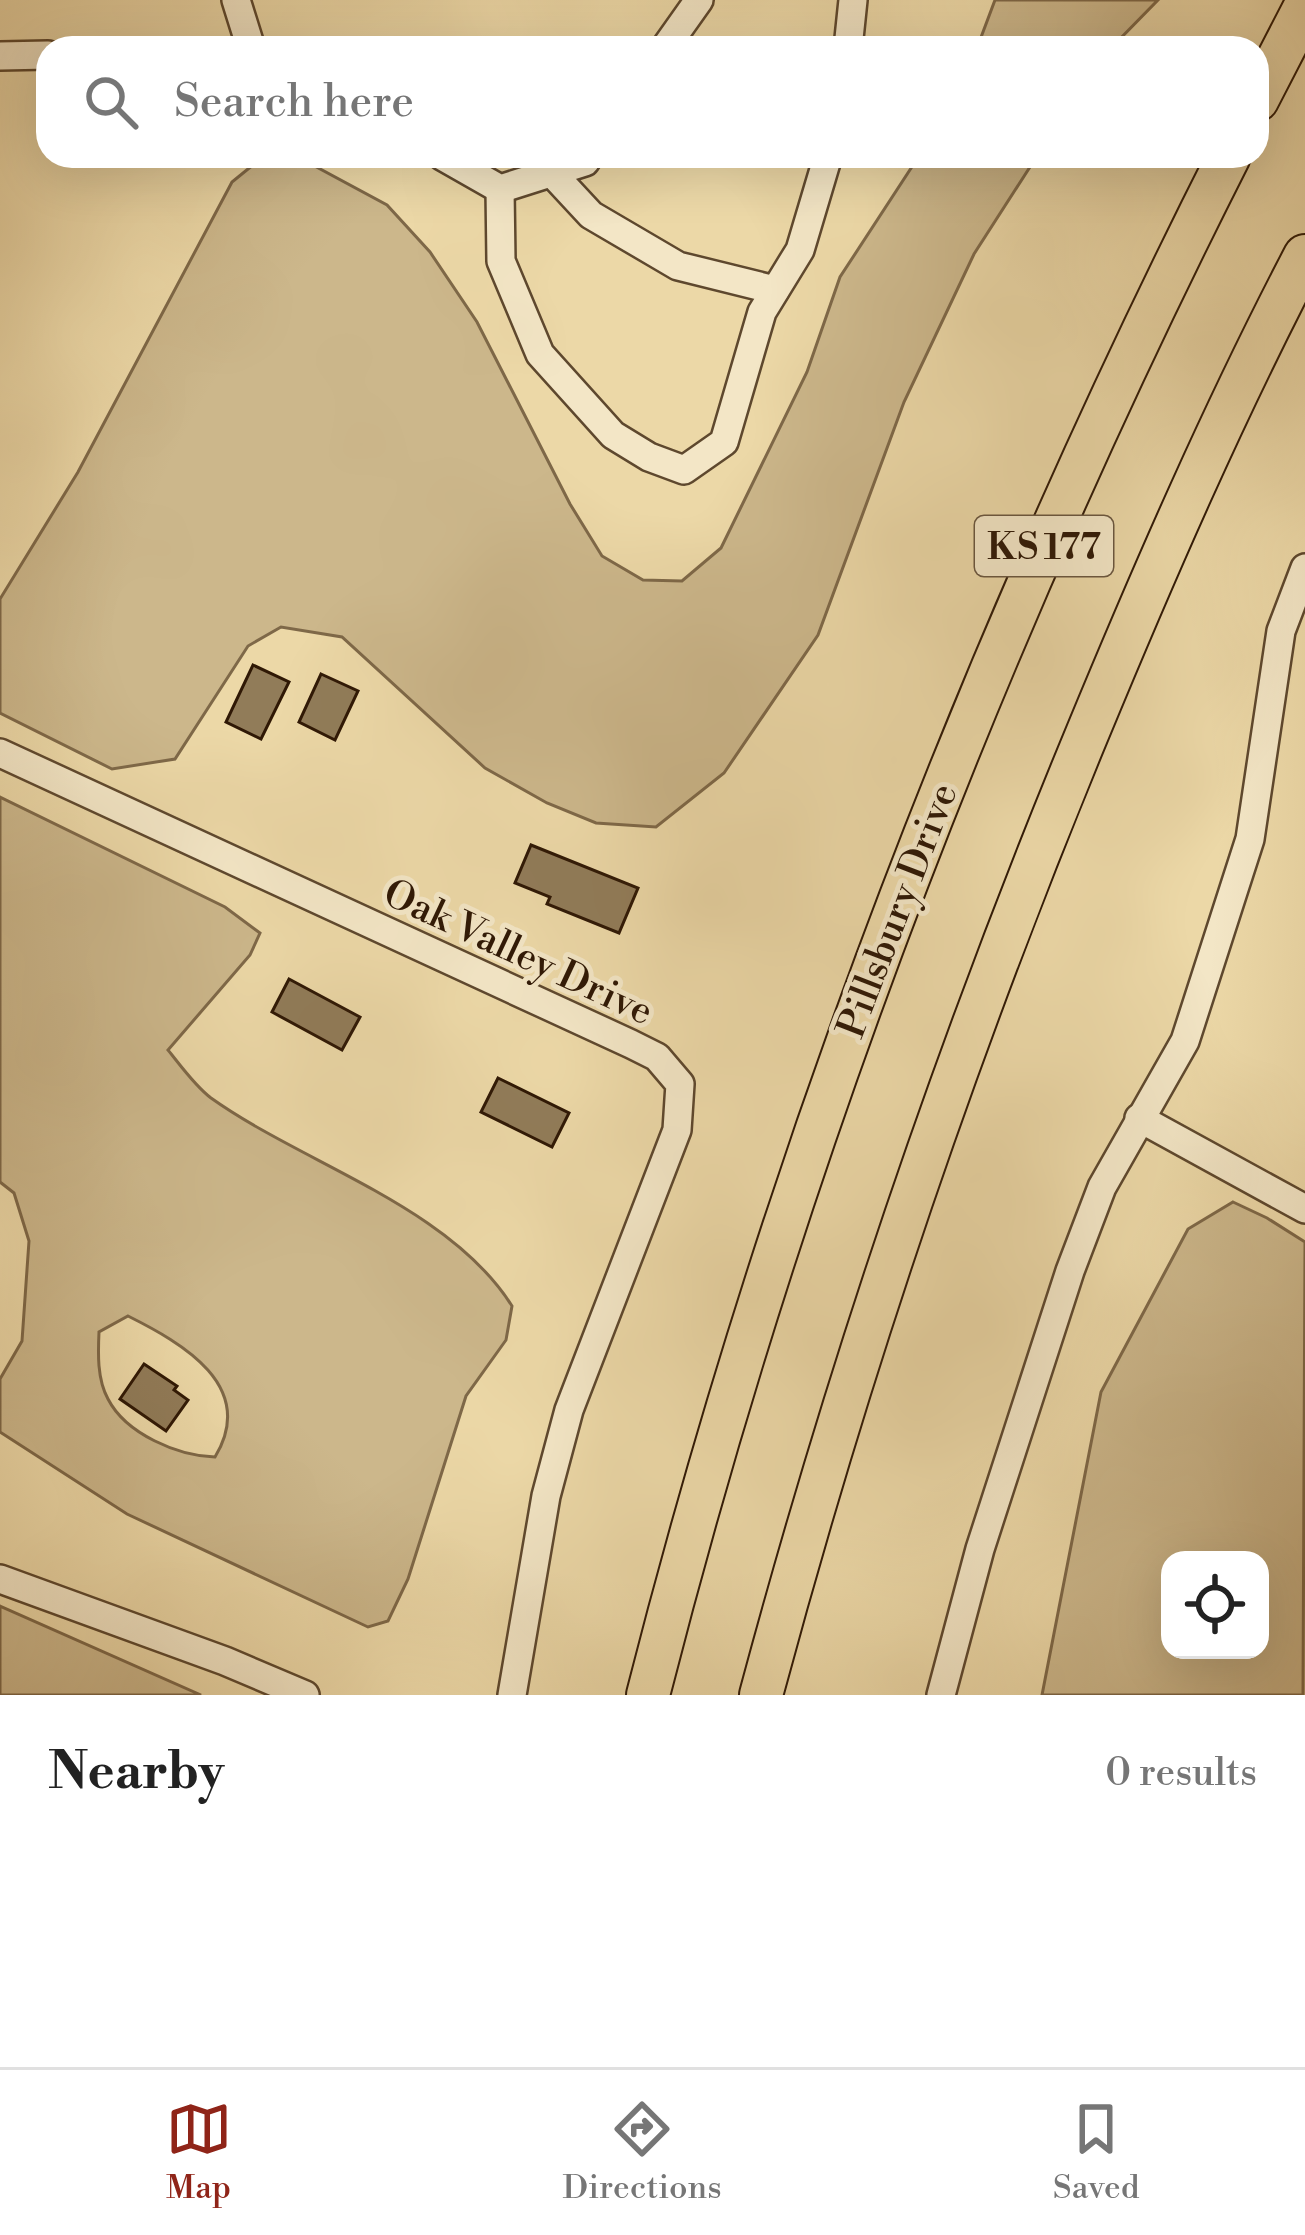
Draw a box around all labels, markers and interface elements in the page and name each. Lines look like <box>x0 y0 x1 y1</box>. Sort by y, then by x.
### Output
search box <box>36 36 1269 168</box>
icon: search <box>78 69 144 135</box>
text: Search here <box>174 74 414 131</box>
road number: KS 177 <box>975 516 1113 576</box>
street label: Pillsbury Drive <box>827 777 969 1045</box>
street label: Oak Valley Drive <box>375 869 661 1037</box>
map controls <box>1161 1551 1269 1659</box>
button: locate <box>1161 1551 1269 1659</box>
text: Nearby <box>48 1741 224 1805</box>
text: 0 results <box>1105 1749 1257 1798</box>
tab: Map <box>166 2096 232 2209</box>
tab: Directions <box>563 2096 722 2209</box>
tab: Saved <box>1053 2096 1139 2209</box>

